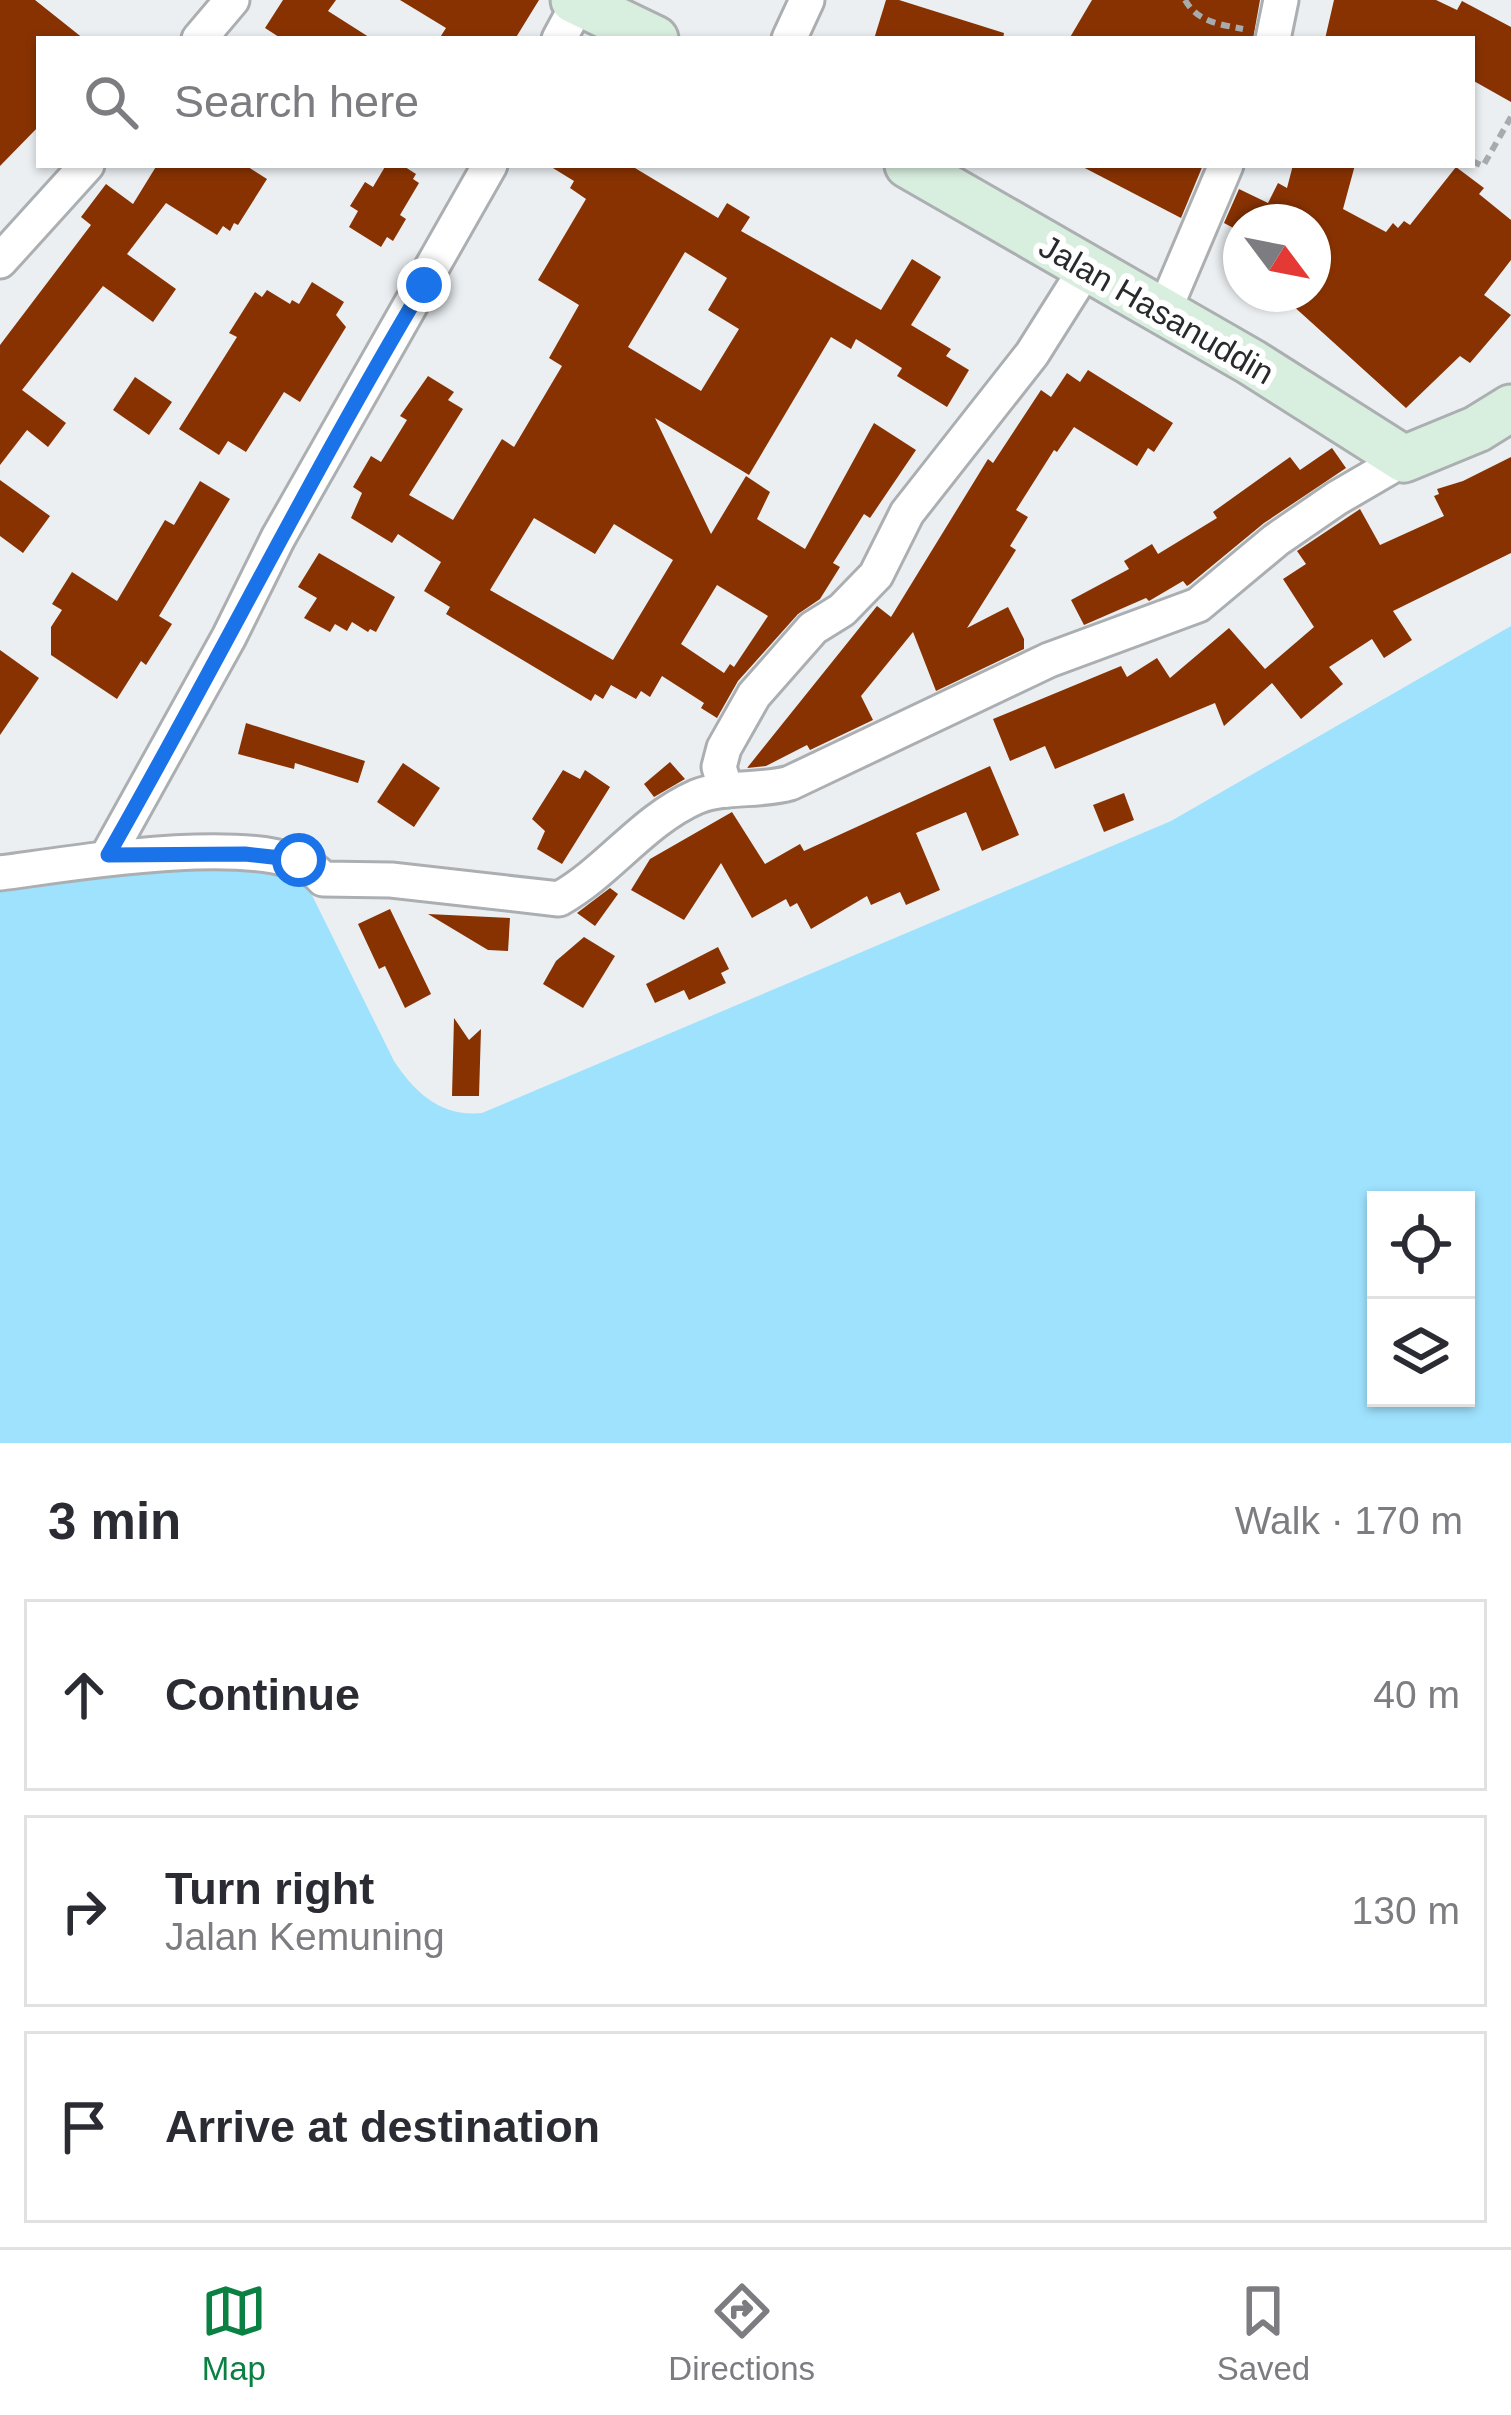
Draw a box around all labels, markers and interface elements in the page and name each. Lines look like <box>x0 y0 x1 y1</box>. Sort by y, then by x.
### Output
search box <box>36 36 1475 168</box>
icon: search <box>78 69 144 135</box>
text: Search here <box>174 76 419 127</box>
north arrow <box>1223 204 1331 312</box>
street label: Jalan Hasanuddin <box>1033 227 1280 392</box>
route end <box>397 258 451 312</box>
route start <box>272 833 326 887</box>
map controls <box>1367 1191 1475 1407</box>
button: locate <box>1367 1191 1475 1299</box>
button: layers <box>1367 1299 1475 1407</box>
text: 3 min <box>48 1493 181 1550</box>
text: Walk · 170 m <box>1235 1499 1463 1542</box>
icon: ahead <box>51 1662 117 1728</box>
text: Continue <box>165 1669 360 1720</box>
text: 40 m <box>1373 1673 1460 1716</box>
text: Turn right <box>165 1863 374 1914</box>
icon: right <box>51 1878 117 1944</box>
text: 130 m <box>1352 1889 1460 1932</box>
text: Jalan Kemuning <box>165 1915 445 1958</box>
icon: arrive <box>51 2094 117 2160</box>
text: Arrive at destination <box>165 2101 600 2152</box>
tab: Map <box>201 2278 267 2388</box>
tab: Directions <box>668 2278 815 2388</box>
tab: Saved <box>1217 2278 1310 2388</box>

